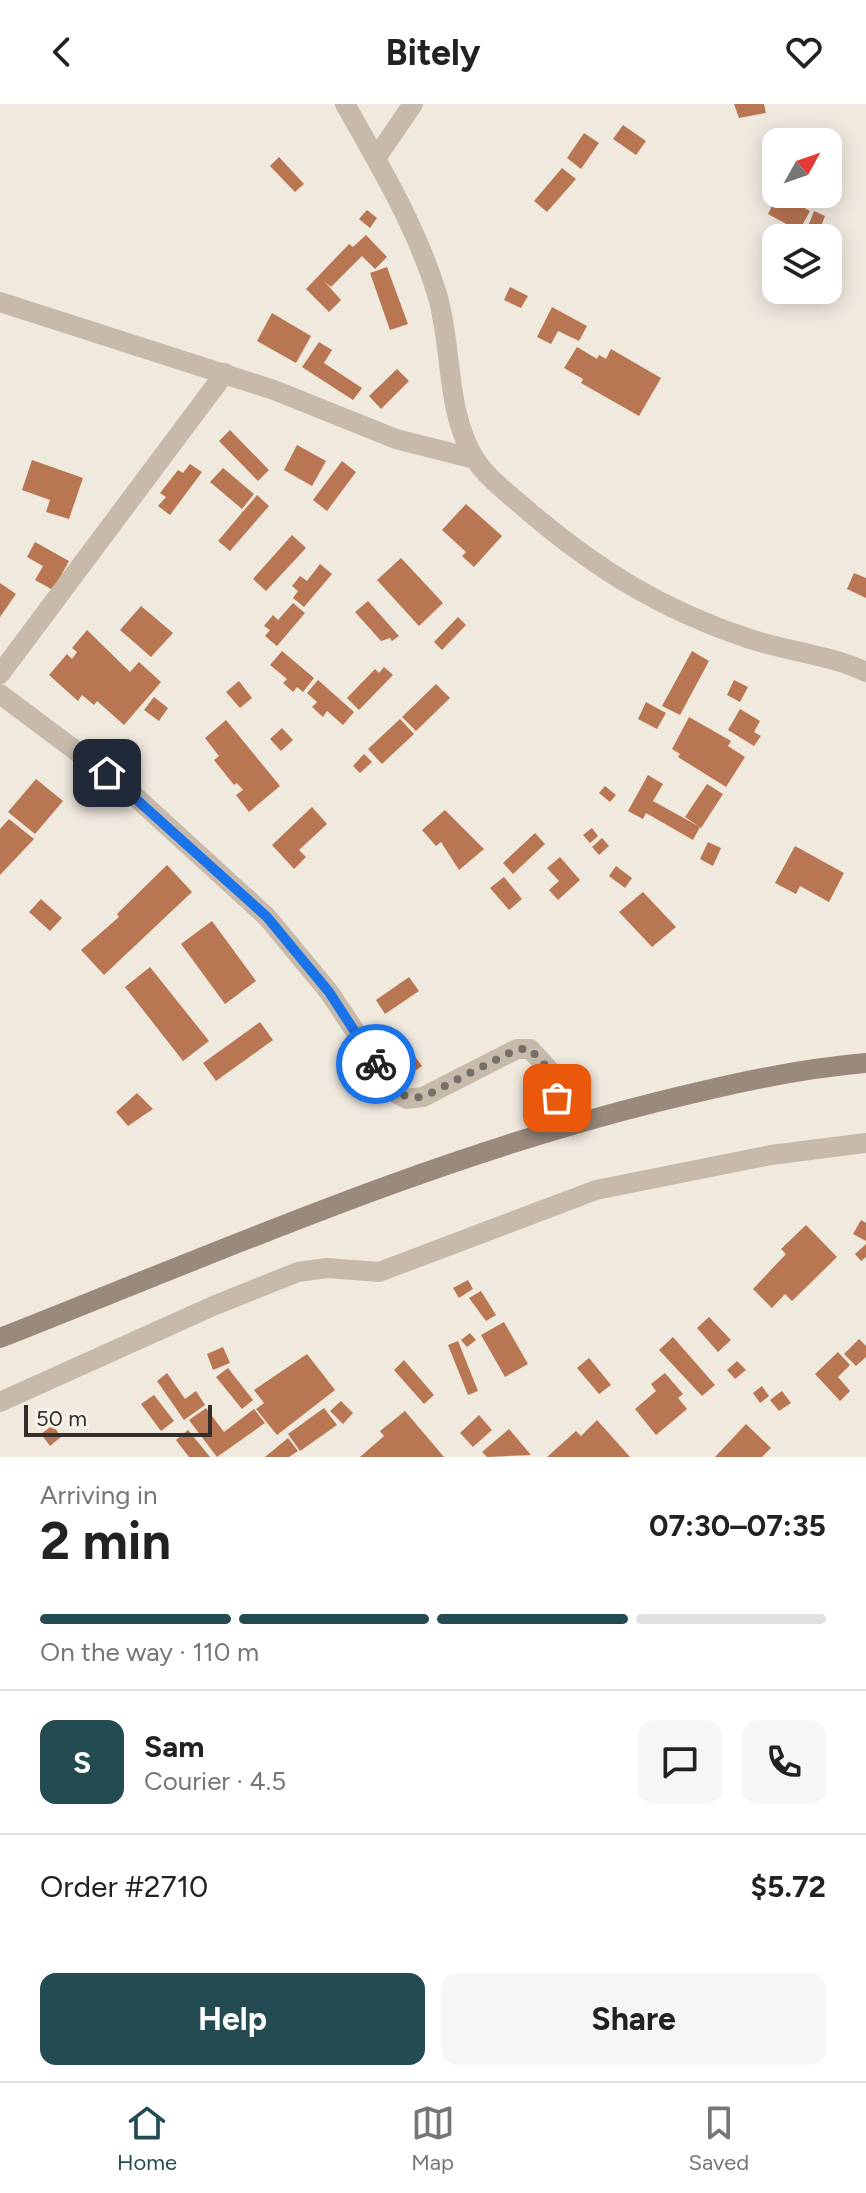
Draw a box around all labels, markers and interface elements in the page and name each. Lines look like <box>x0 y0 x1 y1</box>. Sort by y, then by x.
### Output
icon: back <box>40 30 84 74</box>
icon: heart <box>782 30 826 74</box>
text: Bitely <box>385 31 481 74</box>
north arrow <box>762 128 842 208</box>
map controls <box>762 128 842 304</box>
button: layers <box>762 224 842 304</box>
pin <box>73 739 141 807</box>
icon: home <box>85 751 129 795</box>
courier <box>336 1024 416 1104</box>
icon: bike <box>354 1042 398 1086</box>
pin <box>523 1064 591 1132</box>
icon: bag <box>535 1076 579 1120</box>
scale bar <box>24 1401 212 1437</box>
text: 50 m <box>36 1405 87 1432</box>
text: Arriving in <box>40 1479 158 1511</box>
text: 07:30–07:35 <box>649 1507 826 1544</box>
text: 2 min <box>40 1510 171 1572</box>
text: On the way · 110 m <box>40 1636 259 1668</box>
button: chat <box>638 1720 722 1804</box>
button: phone <box>742 1720 826 1804</box>
text: Sam <box>144 1728 204 1765</box>
text: S <box>73 1744 91 1781</box>
text: Courier · 4.5 <box>144 1765 286 1797</box>
text: Order #2710 <box>40 1868 208 1905</box>
text: $5.72 <box>750 1868 826 1905</box>
button: Help <box>40 1973 425 2065</box>
button: Share <box>441 1973 826 2065</box>
tab: Home <box>117 2101 177 2176</box>
tab: Map <box>411 2101 455 2176</box>
tab: Saved <box>688 2101 749 2176</box>

